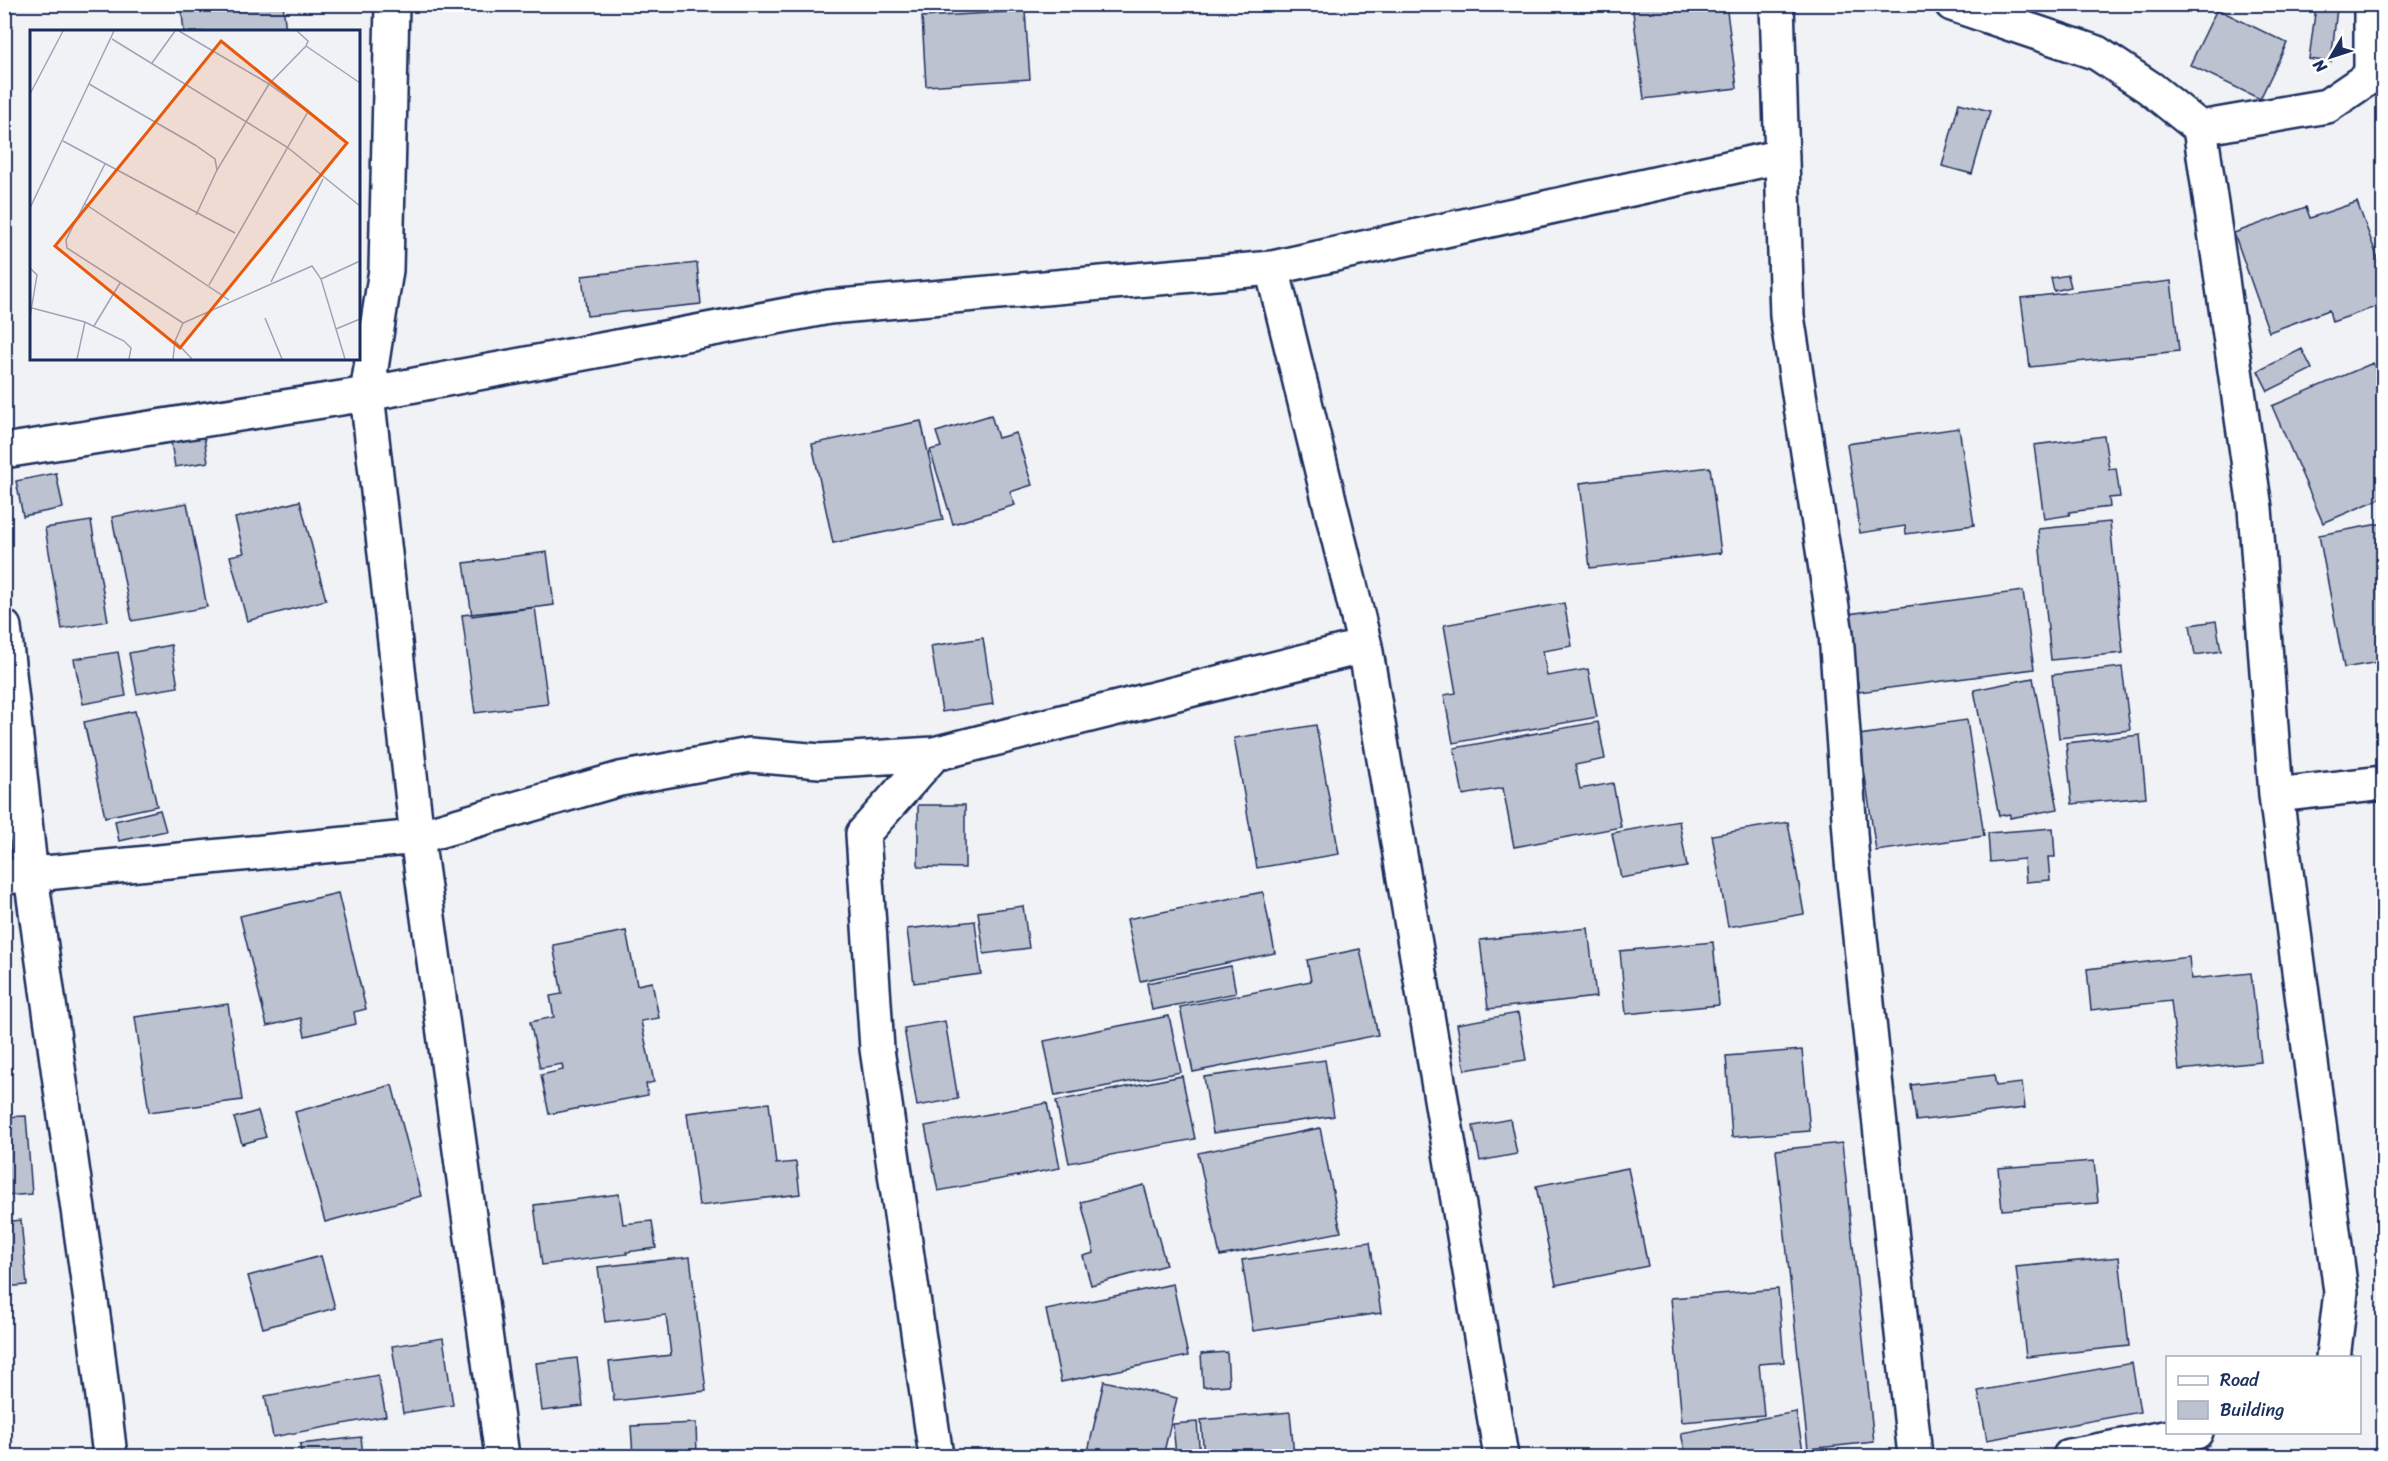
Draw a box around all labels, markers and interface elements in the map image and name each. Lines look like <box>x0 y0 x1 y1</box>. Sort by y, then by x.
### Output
north arrow <box>2301 27 2361 87</box>
inset map <box>30 30 360 360</box>
text: N <box>2304 52 2335 80</box>
legend <box>2166 1356 2361 1434</box>
text: Road <box>2220 1364 2260 1396</box>
text: Building <box>2220 1394 2284 1426</box>

